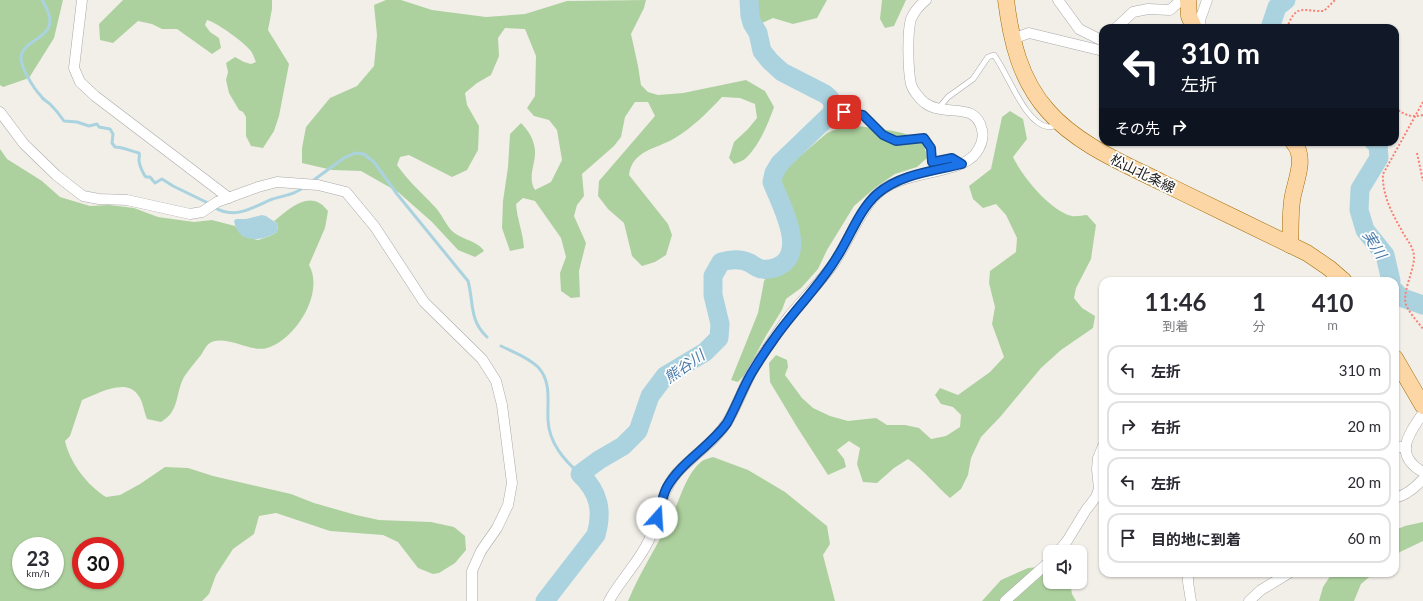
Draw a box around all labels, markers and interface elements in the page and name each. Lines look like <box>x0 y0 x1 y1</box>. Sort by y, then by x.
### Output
text: 310 m <box>1181 36 1260 70</box>
icon: left <box>1115 40 1167 92</box>
text: 左折 <box>1181 73 1217 95</box>
pin <box>827 95 861 129</box>
icon: arrive <box>833 101 855 123</box>
icon: right <box>1168 116 1190 138</box>
text: その先 <box>1115 119 1160 137</box>
street label: 松山北条線 <box>1108 150 1178 196</box>
water label: 実川 <box>1359 227 1392 263</box>
text: 11:46 <box>1145 287 1206 316</box>
text: 1 <box>1252 287 1266 316</box>
text: 410 <box>1312 288 1353 317</box>
text: m <box>1327 317 1338 333</box>
text: 到着 <box>1163 318 1189 334</box>
text: 分 <box>1253 318 1266 334</box>
water label: 熊谷川 <box>660 345 709 386</box>
icon: left <box>1117 359 1139 381</box>
text: 310 m <box>1339 361 1381 379</box>
text: 左折 <box>1151 362 1181 380</box>
icon: right <box>1117 415 1139 437</box>
text: 20 m <box>1347 417 1381 435</box>
text: 右折 <box>1151 418 1181 436</box>
icon: left <box>1117 471 1139 493</box>
text: 20 m <box>1347 473 1381 491</box>
text: 左折 <box>1151 474 1181 492</box>
position arrow <box>636 497 678 539</box>
icon: arrive <box>1117 527 1139 549</box>
text: 60 m <box>1347 529 1381 547</box>
text: 目的地に到着 <box>1151 530 1241 548</box>
speed limit sign: 30 <box>72 537 124 589</box>
map controls <box>1043 545 1087 589</box>
button: sound <box>1043 545 1087 589</box>
text: 23 <box>26 546 50 570</box>
text: km/h <box>26 567 50 579</box>

